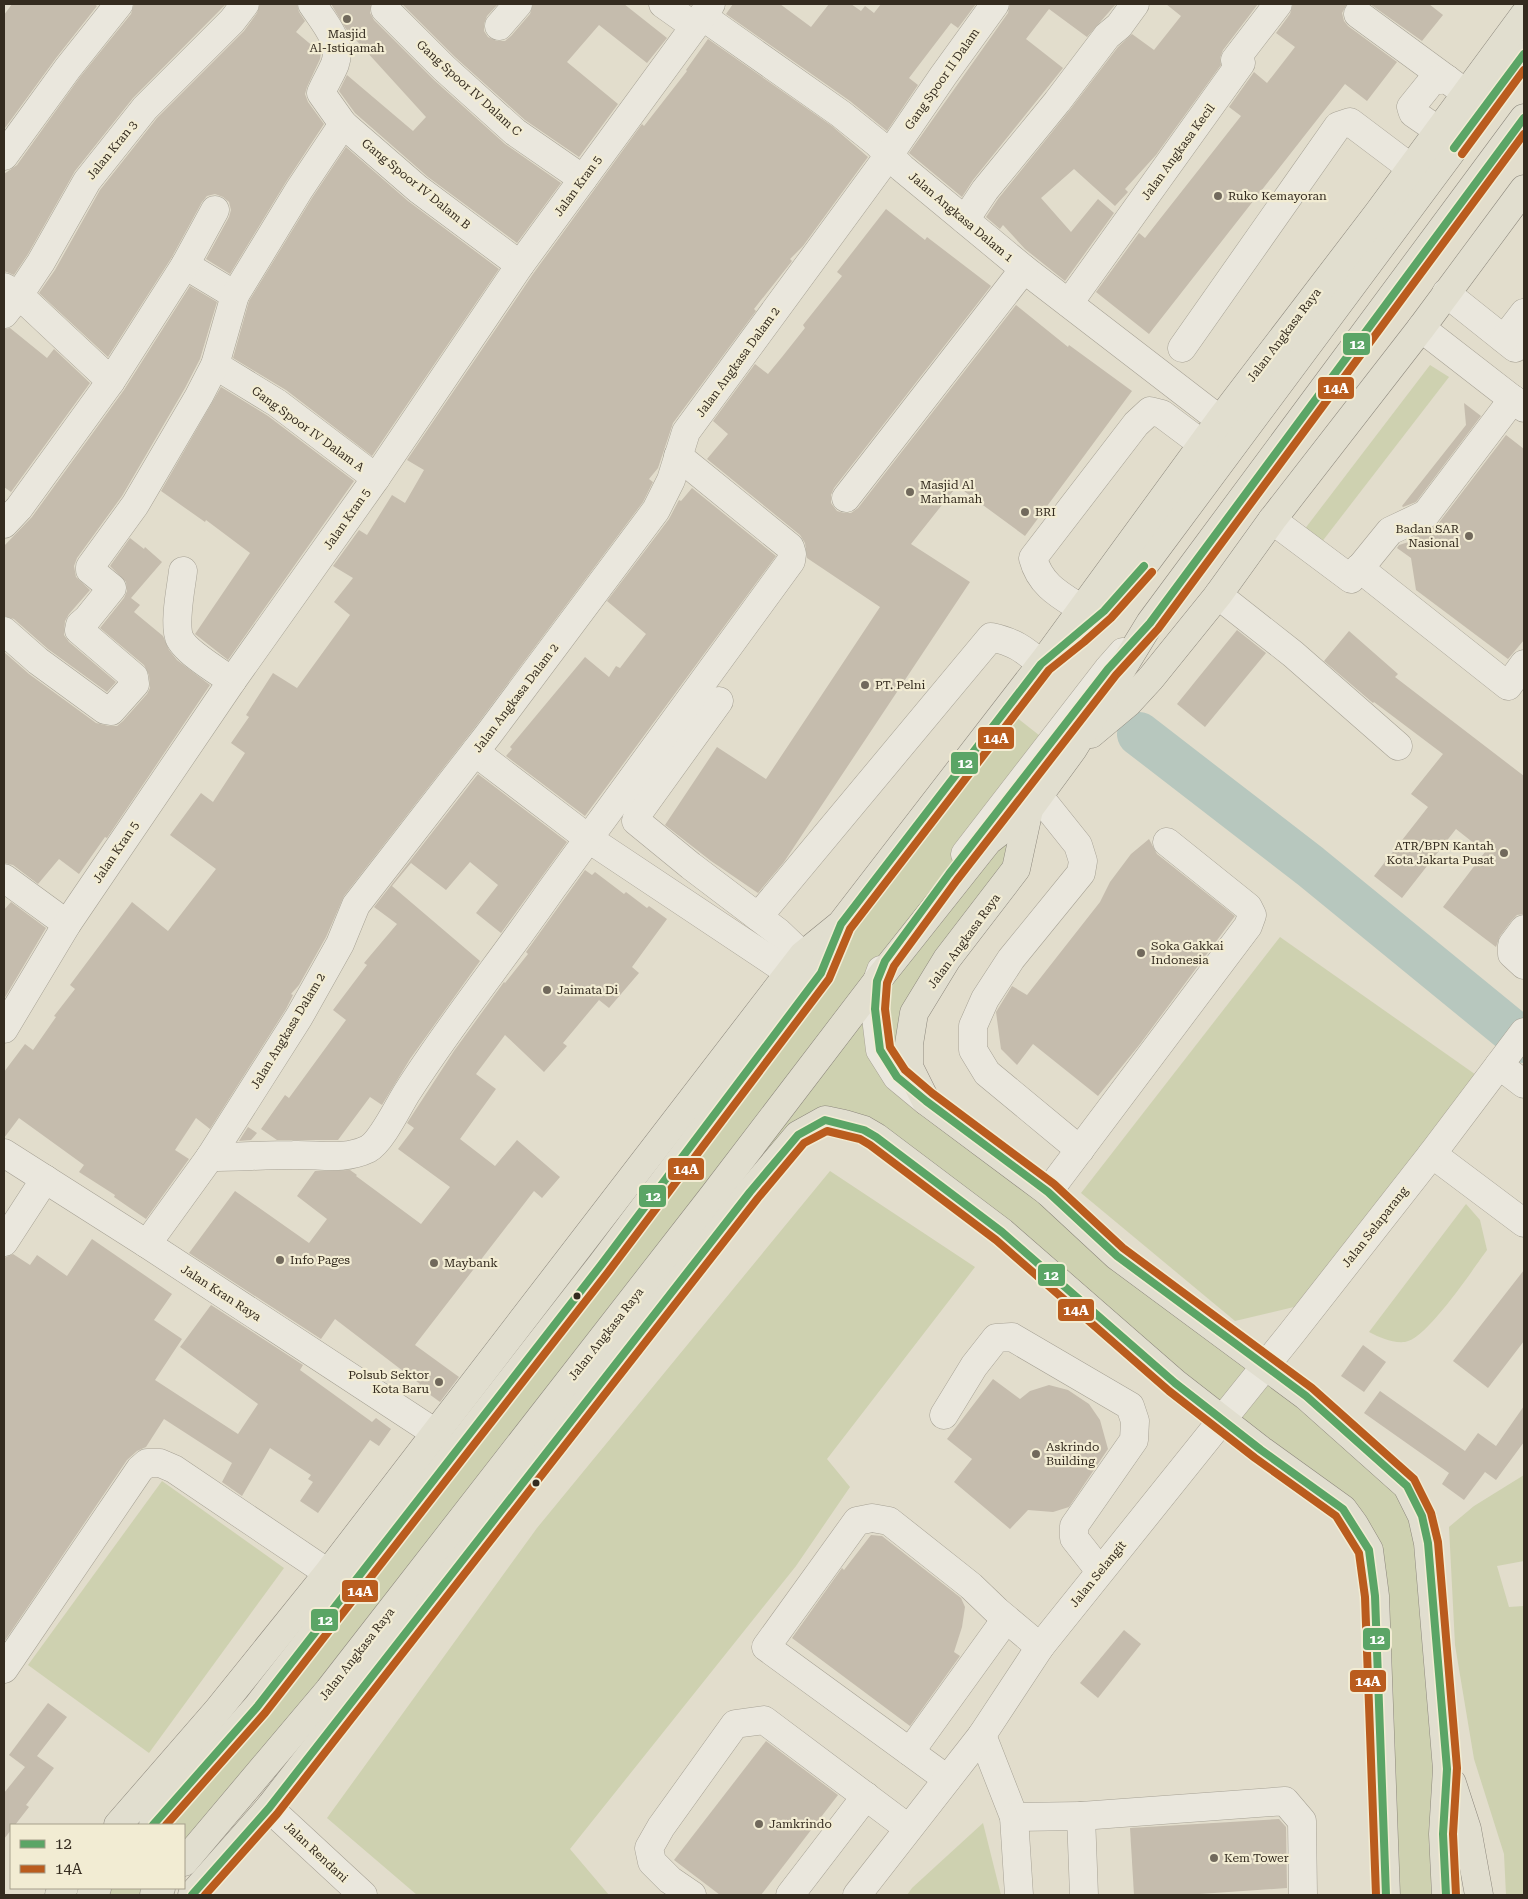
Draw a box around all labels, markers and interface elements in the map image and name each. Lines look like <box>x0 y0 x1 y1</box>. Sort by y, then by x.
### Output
marker: Masjid Al-Istiqamah <box>341 13 353 25</box>
street label: Gang Spoor II Dalam <box>902 26 982 132</box>
place label: Masjid Al-Istiqamah <box>309 27 385 55</box>
street label: Gang Spoor IV Dalam C <box>414 37 525 139</box>
street label: Jalan Angkasa Kecil <box>1138 101 1218 203</box>
street label: Jalan Kran 3 <box>84 118 140 182</box>
street label: Gang Spoor IV Dalam B <box>359 136 473 232</box>
street label: Jalan Kran 5 <box>551 153 605 219</box>
street label: Jalan Angkasa Dalam 1 <box>906 169 1016 265</box>
place label: Ruko Kemayoran <box>1228 189 1327 203</box>
marker: Ruko Kemayoran <box>1212 190 1224 202</box>
street label: Jalan Angkasa Raya <box>1244 285 1324 385</box>
street label: Jalan Angkasa Dalam 2 <box>693 304 783 420</box>
line badge: 12 <box>1342 332 1371 356</box>
text: 12 <box>1349 336 1365 352</box>
line badge: 14A <box>1317 376 1355 400</box>
text: 14A <box>1323 380 1349 396</box>
street label: Gang Spoor IV Dalam A <box>249 383 368 475</box>
place label: Masjid Al Marhamah <box>920 478 982 506</box>
street label: Jalan Kran 5 <box>321 485 373 552</box>
marker: Masjid Al Marhamah <box>904 486 916 498</box>
place label: BRI <box>1035 505 1056 519</box>
marker: BRI <box>1019 506 1031 518</box>
place label: Badan SAR Nasional <box>1396 522 1460 550</box>
marker: Badan SAR Nasional <box>1463 530 1475 542</box>
street label: Jalan Angkasa Dalam 2 <box>471 641 562 755</box>
place label: PT. Pelni <box>875 678 926 692</box>
marker: PT. Pelni <box>859 679 871 691</box>
line badge: 14A <box>977 726 1015 750</box>
text: 14A <box>983 730 1009 746</box>
line badge: 12 <box>950 751 979 775</box>
text: 12 <box>957 755 973 771</box>
street label: Jalan Kran 5 <box>90 818 142 886</box>
place label: ATR/BPN Kantah Kota Jakarta Pusat <box>1387 839 1495 867</box>
marker: ATR/BPN Kantah Kota Jakarta Pusat <box>1498 847 1510 859</box>
street label: Jalan Angkasa Raya <box>925 891 1003 991</box>
place label: Soka Gakkai Indonesia <box>1151 939 1224 967</box>
marker: Soka Gakkai Indonesia <box>1135 947 1147 959</box>
street label: Jalan Angkasa Dalam 2 <box>248 970 328 1091</box>
place label: Jaimata Di <box>557 983 618 997</box>
marker: Jaimata Di <box>541 984 553 996</box>
line badge: 14A <box>667 1157 705 1181</box>
text: 14A <box>673 1161 699 1177</box>
line badge: 12 <box>638 1184 667 1208</box>
street label: Jalan Selaparang <box>1339 1184 1411 1270</box>
text: 12 <box>645 1188 661 1204</box>
place label: Info Pages <box>290 1253 350 1267</box>
marker: Info Pages <box>274 1254 286 1266</box>
place label: Maybank <box>444 1256 498 1270</box>
marker: Maybank <box>428 1257 440 1269</box>
street label: Jalan Kran Raya <box>178 1262 264 1324</box>
line badge: 12 <box>1037 1263 1066 1287</box>
text: 12 <box>1043 1267 1059 1283</box>
street label: Jalan Angkasa Raya <box>566 1285 647 1383</box>
unlabelled marker <box>572 1291 582 1301</box>
line badge: 14A <box>1057 1298 1095 1322</box>
text: 14A <box>1063 1302 1089 1318</box>
place label: Polsub Sektor Kota Baru <box>348 1368 430 1396</box>
marker: Polsub Sektor Kota Baru <box>433 1376 445 1388</box>
place label: Askrindo Building <box>1046 1440 1099 1468</box>
marker: Askrindo Building <box>1030 1448 1042 1460</box>
unlabelled marker <box>531 1478 541 1488</box>
street label: Jalan Selangit <box>1067 1538 1129 1610</box>
line badge: 14A <box>341 1579 379 1603</box>
text: 14A <box>347 1583 373 1599</box>
street label: Jalan Angkasa Raya <box>317 1605 398 1703</box>
line badge: 12 <box>310 1608 339 1632</box>
text: 12 <box>317 1612 333 1628</box>
line badge: 12 <box>1362 1627 1391 1651</box>
text: 12 <box>1369 1631 1385 1647</box>
line badge: 14A <box>1349 1669 1387 1693</box>
text: 14A <box>1355 1673 1381 1689</box>
place label: Jamkrindo <box>769 1817 832 1831</box>
marker: Jamkrindo <box>753 1818 765 1830</box>
street label: Jalan Rendani <box>281 1819 351 1885</box>
legend <box>10 1824 185 1889</box>
text: 12 <box>55 1835 72 1853</box>
place label: Kem Tower <box>1224 1851 1289 1865</box>
marker: Kem Tower <box>1208 1852 1220 1864</box>
text: 14A <box>55 1860 83 1878</box>

